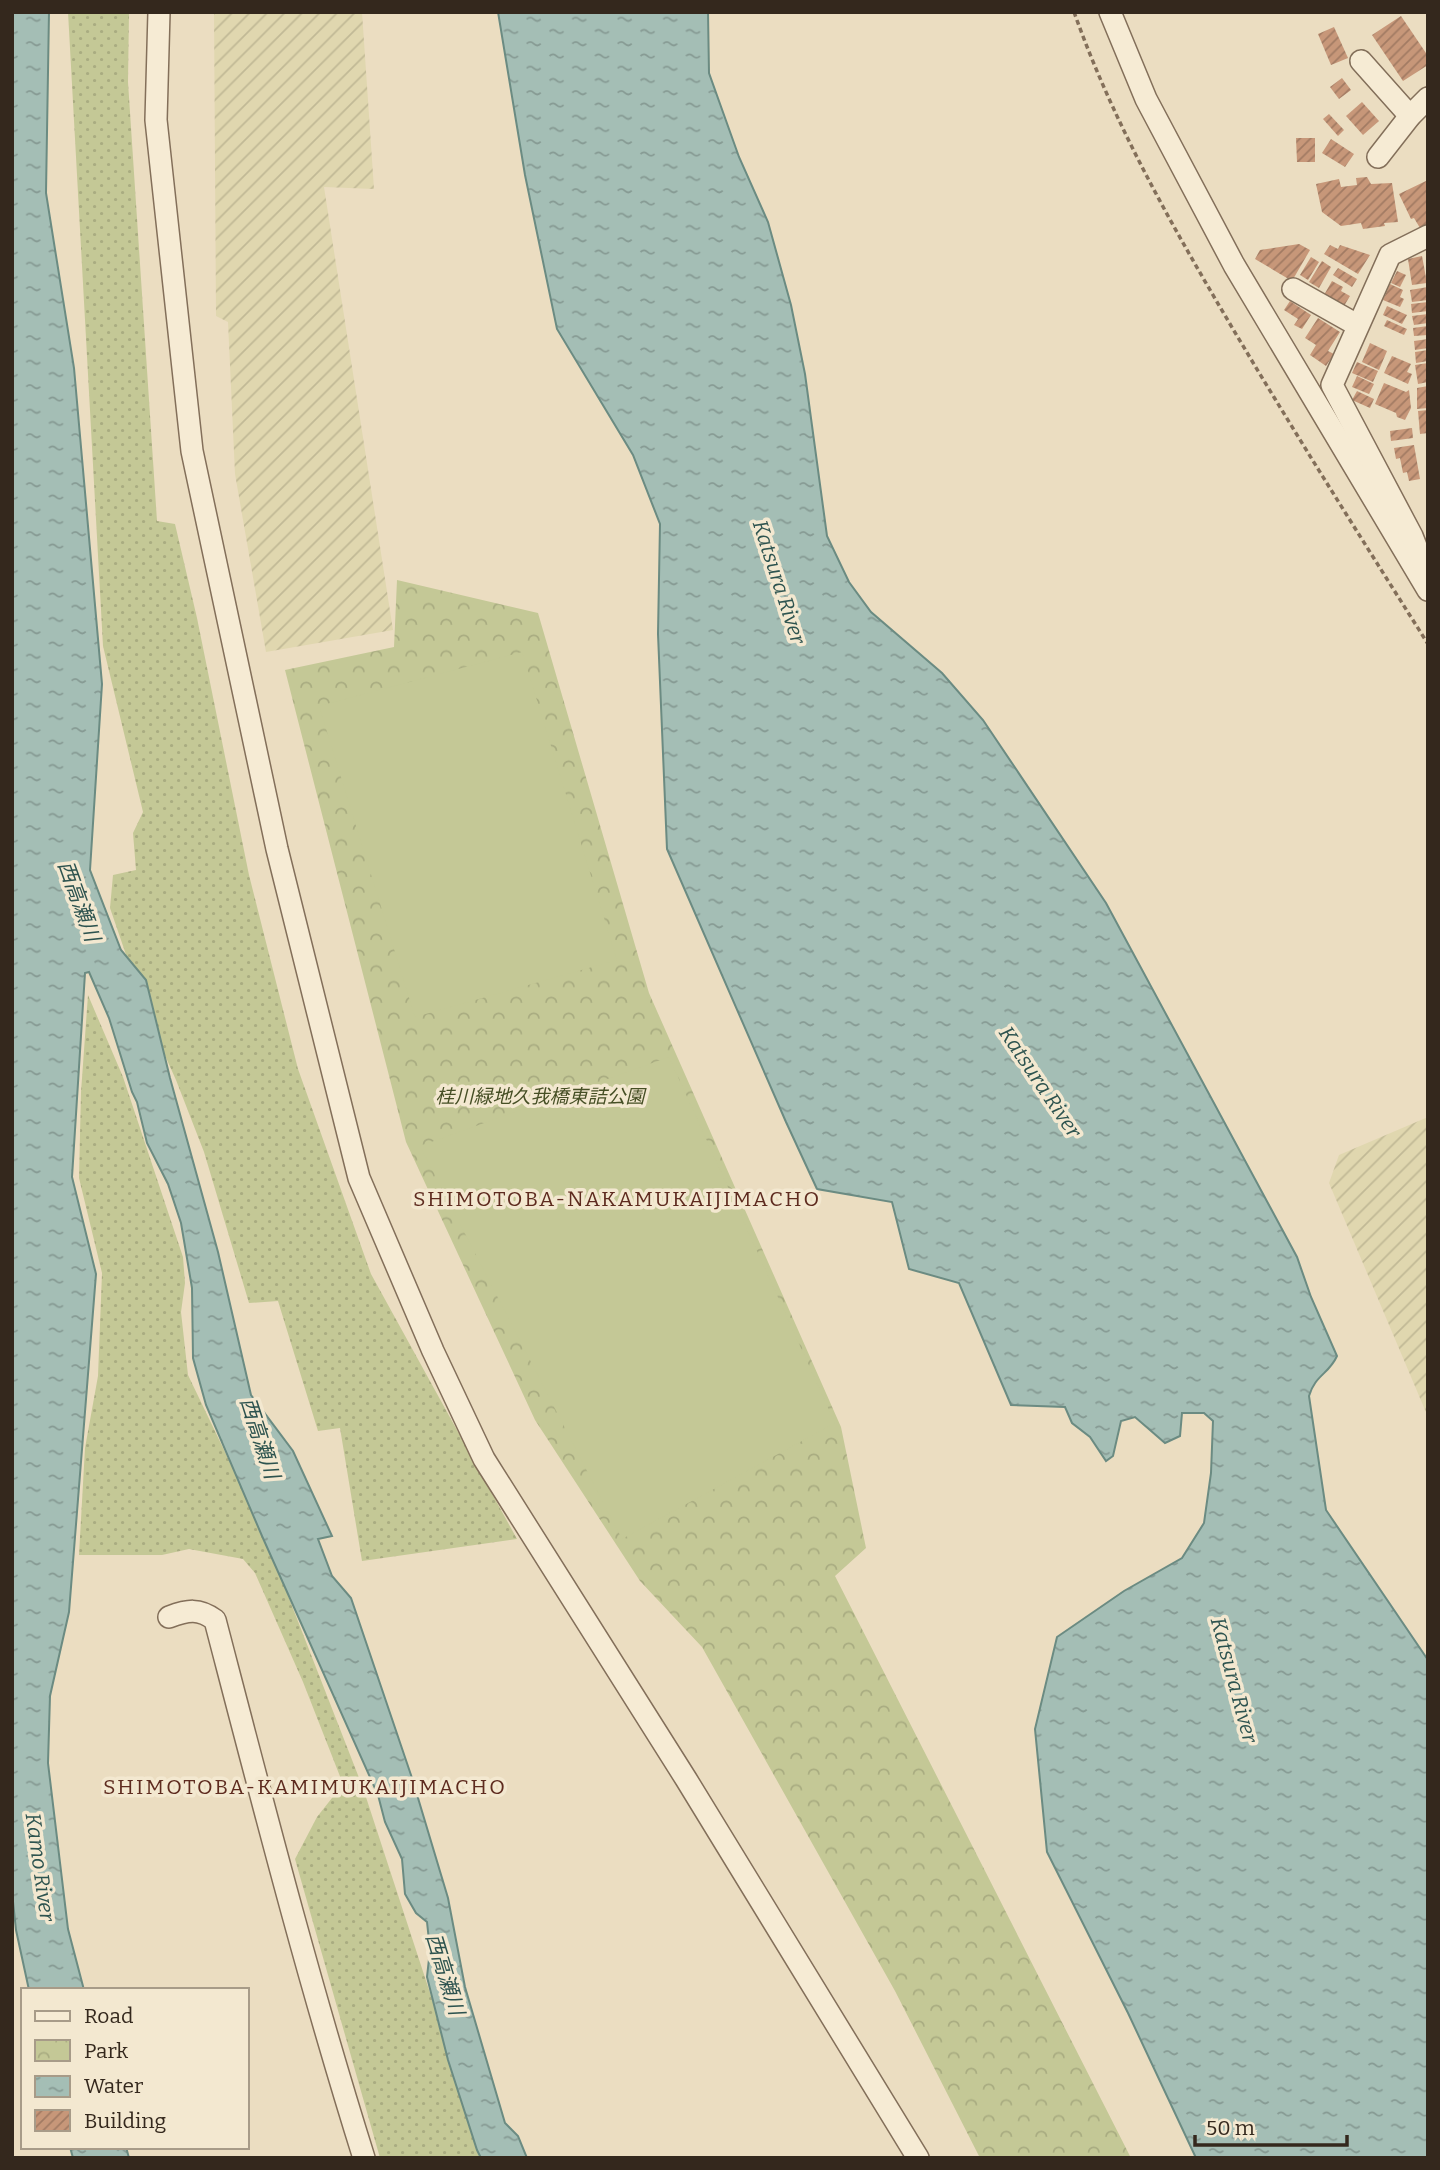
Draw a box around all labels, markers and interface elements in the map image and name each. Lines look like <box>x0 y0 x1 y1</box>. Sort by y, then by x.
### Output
water label: Katsura River <box>747 517 812 649</box>
water label: 西高瀬川 <box>52 857 106 947</box>
water label: Katsura River <box>993 1021 1088 1144</box>
park label: 桂川緑地久我橋東詰公園 <box>435 1085 647 1108</box>
district label: SHIMOTOBA-NAKAMUKAIJIMACHO <box>413 1186 821 1212</box>
water label: 西高瀬川 <box>235 1394 286 1484</box>
water label: Katsura River <box>1205 1614 1264 1747</box>
district label: SHIMOTOBA-KAMIMUKAIJIMACHO <box>103 1774 507 1800</box>
water label: Kamo River <box>20 1811 61 1924</box>
water label: 西高瀬川 <box>420 1930 470 2020</box>
legend <box>21 1988 248 2149</box>
text: Road <box>84 2003 133 2029</box>
text: Park <box>84 2038 128 2064</box>
text: Water <box>84 2073 143 2099</box>
scale bar <box>1195 2104 1347 2148</box>
text: Building <box>84 2108 167 2134</box>
text: 50 m <box>1206 2115 1255 2141</box>

